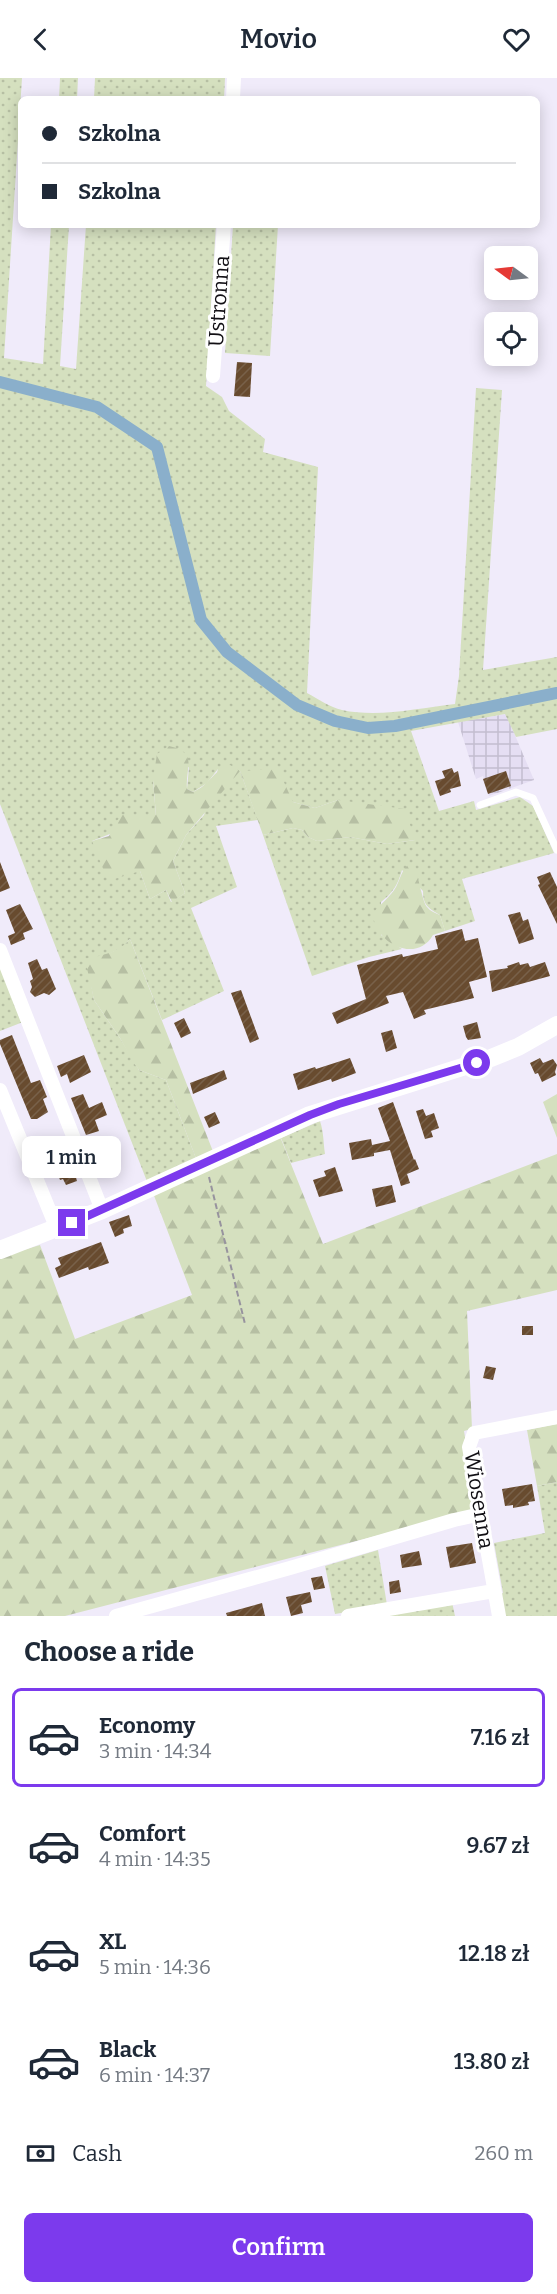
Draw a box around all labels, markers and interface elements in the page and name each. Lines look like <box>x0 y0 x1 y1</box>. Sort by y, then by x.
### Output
icon: back <box>24 23 57 56</box>
text: Movio <box>240 23 317 55</box>
icon: heart <box>500 23 533 56</box>
text: Szkolna <box>78 120 161 147</box>
text: Szkolna <box>78 178 161 205</box>
north arrow <box>484 246 538 300</box>
map controls <box>484 246 538 366</box>
street label: Ustronna <box>203 254 235 348</box>
button: locate <box>484 312 538 366</box>
route start <box>463 1049 490 1076</box>
callout: 1 min <box>22 1136 122 1178</box>
text: 1 min <box>46 1145 97 1169</box>
route end <box>58 1209 85 1236</box>
street label: Wiosenna <box>458 1449 500 1551</box>
text: Choose a ride <box>24 1636 194 1668</box>
icon: car <box>27 1711 81 1765</box>
text: Economy <box>99 1712 195 1739</box>
text: 7.16 zł <box>471 1724 530 1751</box>
text: 3 min · 14:34 <box>99 1739 211 1763</box>
icon: car <box>27 1819 81 1873</box>
text: Comfort <box>99 1820 186 1847</box>
text: 9.67 zł <box>467 1832 530 1859</box>
text: 4 min · 14:35 <box>99 1847 211 1871</box>
icon: car <box>27 1927 81 1981</box>
text: XL <box>99 1928 126 1955</box>
text: 12.18 zł <box>459 1940 530 1967</box>
text: 5 min · 14:36 <box>99 1955 211 1979</box>
icon: car <box>27 2035 81 2089</box>
text: Black <box>99 2036 156 2063</box>
text: 13.80 zł <box>454 2048 530 2075</box>
text: 6 min · 14:37 <box>99 2063 210 2087</box>
icon: cash <box>24 2137 57 2170</box>
text: Cash <box>72 2140 122 2167</box>
text: 260 m <box>474 2141 533 2165</box>
button: Confirm <box>24 2213 533 2282</box>

